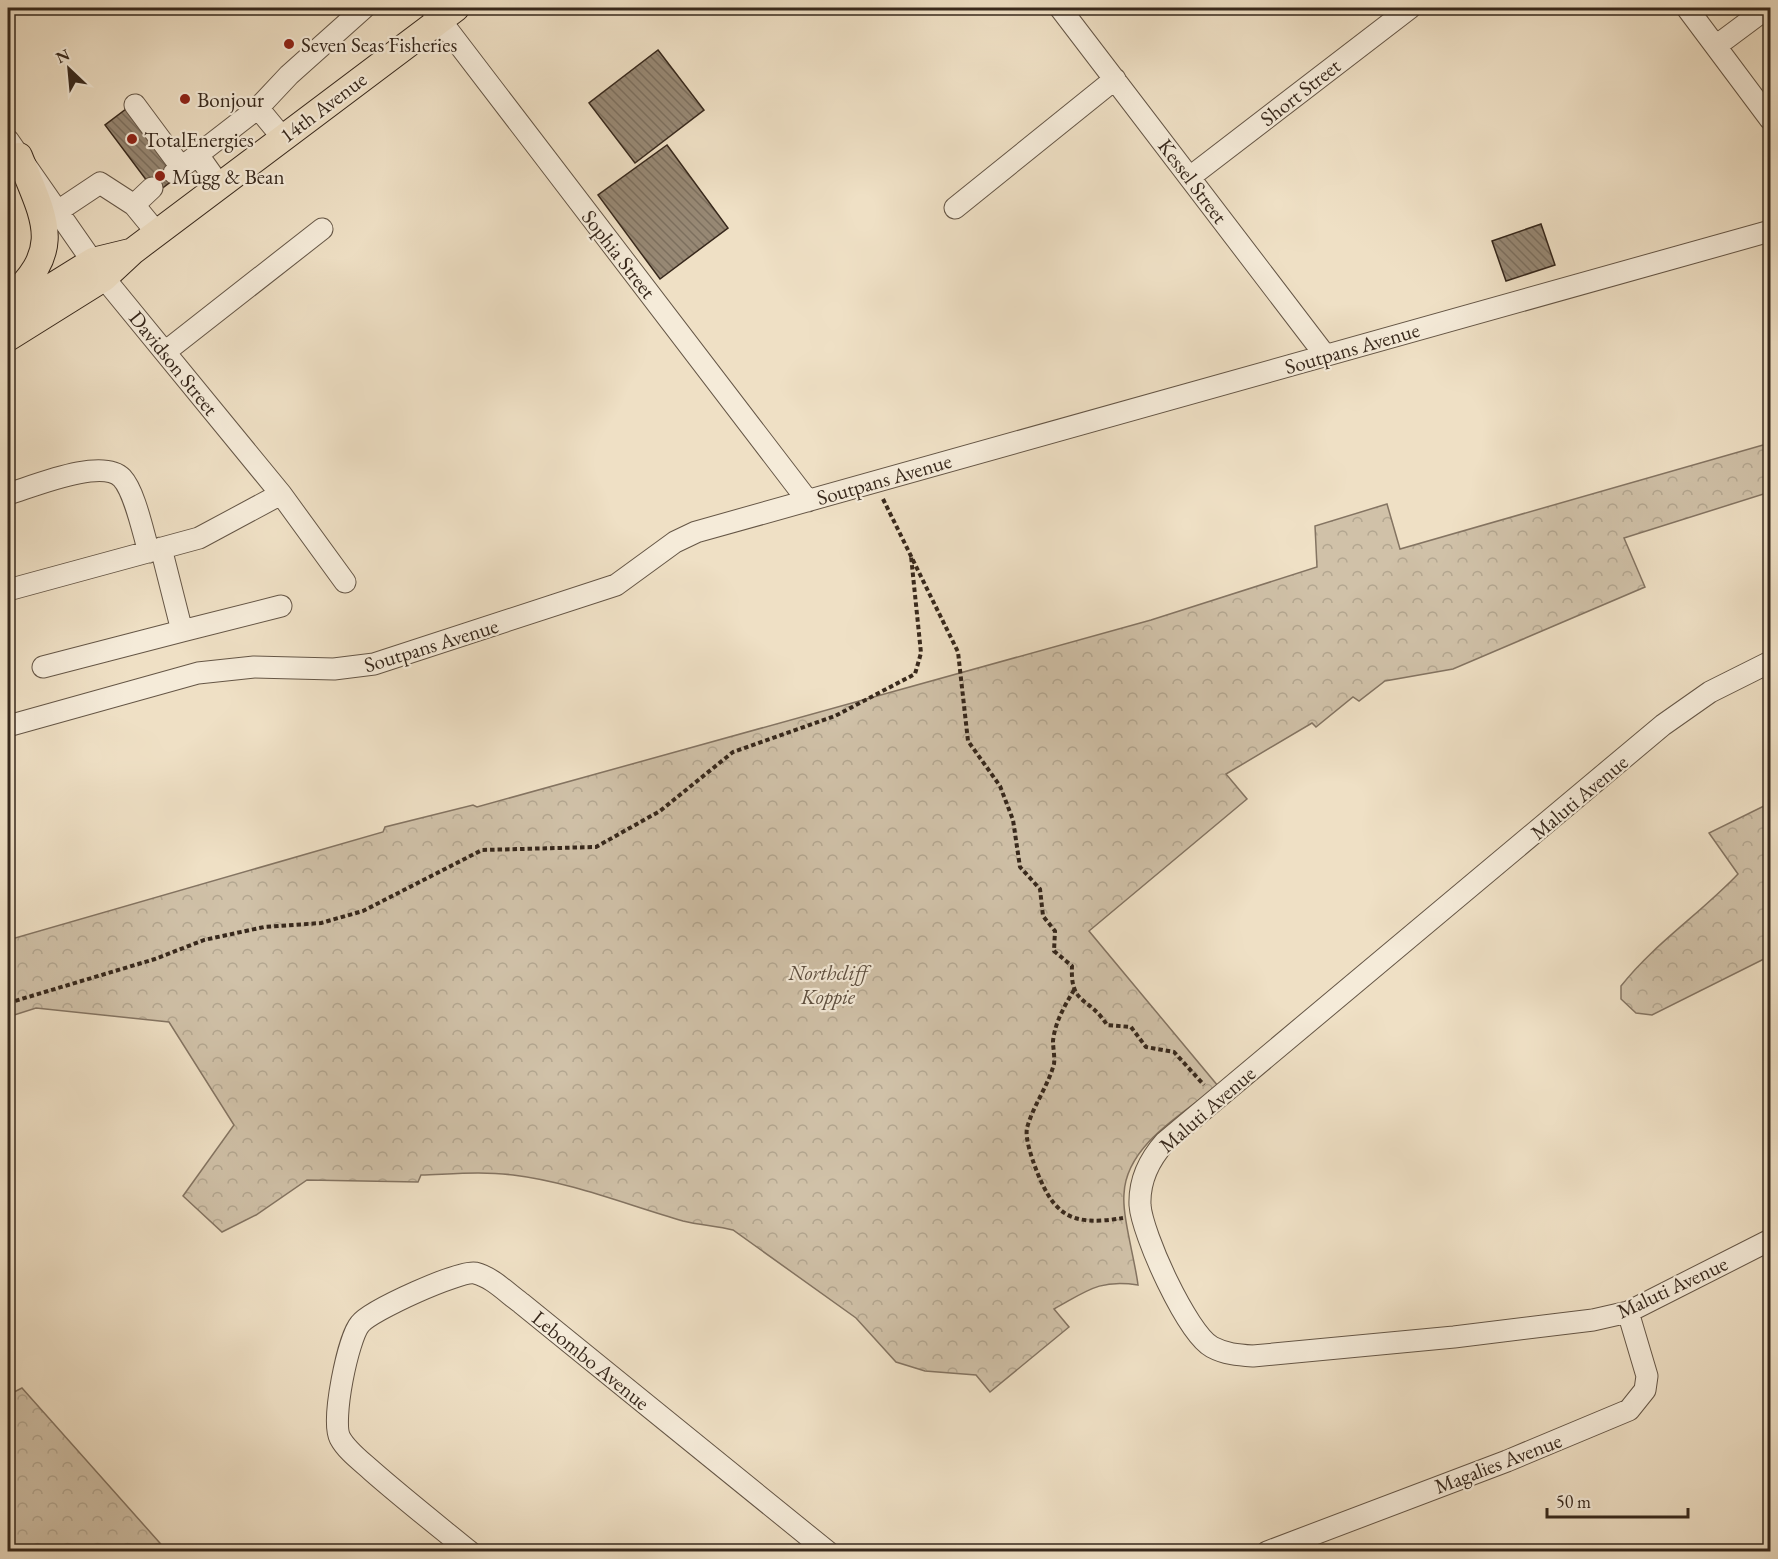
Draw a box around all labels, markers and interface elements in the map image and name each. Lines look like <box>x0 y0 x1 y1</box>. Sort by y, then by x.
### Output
place label: Seven Seas Fisheries <box>301 31 457 58</box>
marker: Seven Seas Fisheries <box>282 37 296 51</box>
north arrow <box>39 39 99 99</box>
text: N <box>52 44 73 68</box>
street label: Short Street <box>1254 52 1346 132</box>
street label: 14th Avenue <box>274 66 372 148</box>
place label: Bonjour <box>197 86 264 113</box>
marker: Bonjour <box>178 92 192 106</box>
place label: TotalEnergies <box>144 126 254 153</box>
marker: TotalEnergies <box>125 132 139 146</box>
street label: Kessel Street <box>1152 133 1234 229</box>
place label: Mugg & Bean <box>172 163 285 190</box>
marker: Mugg & Bean <box>153 169 167 183</box>
street label: Sophia Street <box>576 204 662 304</box>
street label: Davidson Street <box>123 305 225 421</box>
street label: Soutpans Avenue <box>1281 316 1423 380</box>
street label: Soutpans Avenue <box>813 447 955 511</box>
street label: Soutpans Avenue <box>361 612 501 678</box>
street label: Maluti Avenue <box>1525 748 1633 846</box>
park label: Northcliff Koppie <box>787 959 872 1010</box>
street label: Maluti Avenue <box>1153 1060 1261 1158</box>
street label: Maluti Avenue <box>1612 1250 1732 1324</box>
street label: Lebombo Avenue <box>527 1304 655 1416</box>
street label: Magalies Avenue <box>1431 1426 1565 1500</box>
scale bar <box>1547 1481 1688 1519</box>
text: 50 m <box>1556 1490 1591 1513</box>

